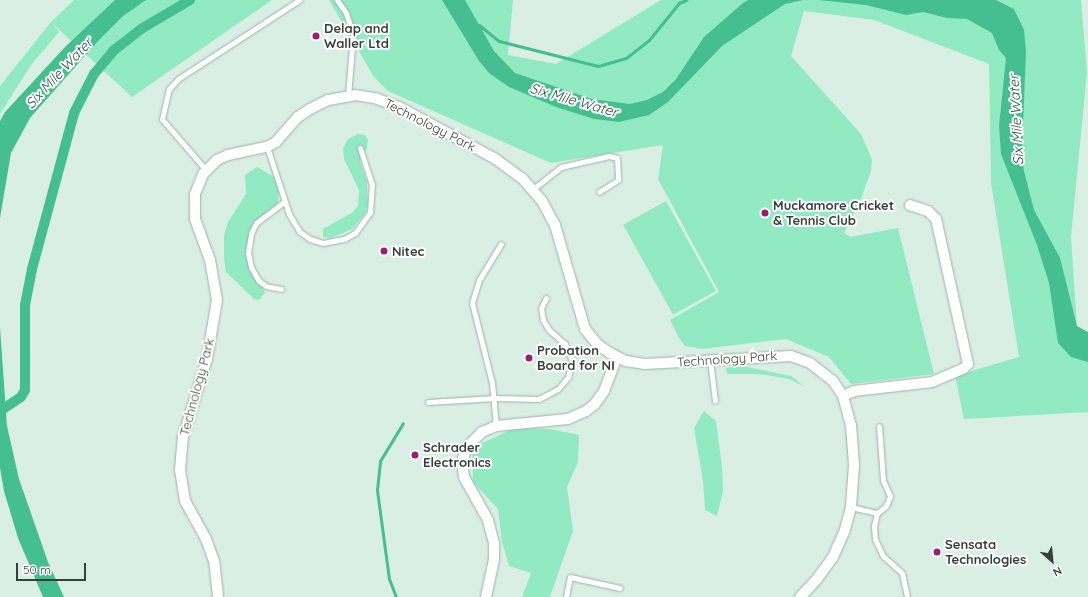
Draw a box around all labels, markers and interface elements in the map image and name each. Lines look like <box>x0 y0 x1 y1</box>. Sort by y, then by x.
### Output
place label: Delap and Waller Ltd <box>324 21 389 52</box>
marker: Delap and Waller Ltd <box>311 31 321 41</box>
water label: Six Mile Water <box>22 34 96 112</box>
water label: Six Mile Water <box>1005 74 1027 166</box>
water label: Six Mile Water <box>528 79 620 121</box>
street label: Technology Park <box>382 95 478 155</box>
place label: Muckamore Cricket & Tennis Club <box>773 198 894 229</box>
marker: Muckamore Cricket & Tennis Club <box>760 208 770 218</box>
place label: Nitec <box>392 243 424 259</box>
marker: Nitec <box>379 246 389 256</box>
street label: Technology Park <box>176 336 218 438</box>
place label: Probation Board for NI <box>537 343 615 374</box>
street label: Technology Park <box>676 348 778 370</box>
marker: Probation Board for NI <box>524 353 534 363</box>
place label: Schrader Electronics <box>423 440 491 471</box>
marker: Schrader Electronics <box>410 450 420 460</box>
place label: Sensata Technologies <box>945 537 1026 568</box>
north arrow <box>1032 541 1072 581</box>
marker: Sensata Technologies <box>932 547 942 557</box>
scale bar <box>18 555 88 581</box>
text: 50 m <box>23 562 51 577</box>
text: N <box>1051 564 1064 580</box>

